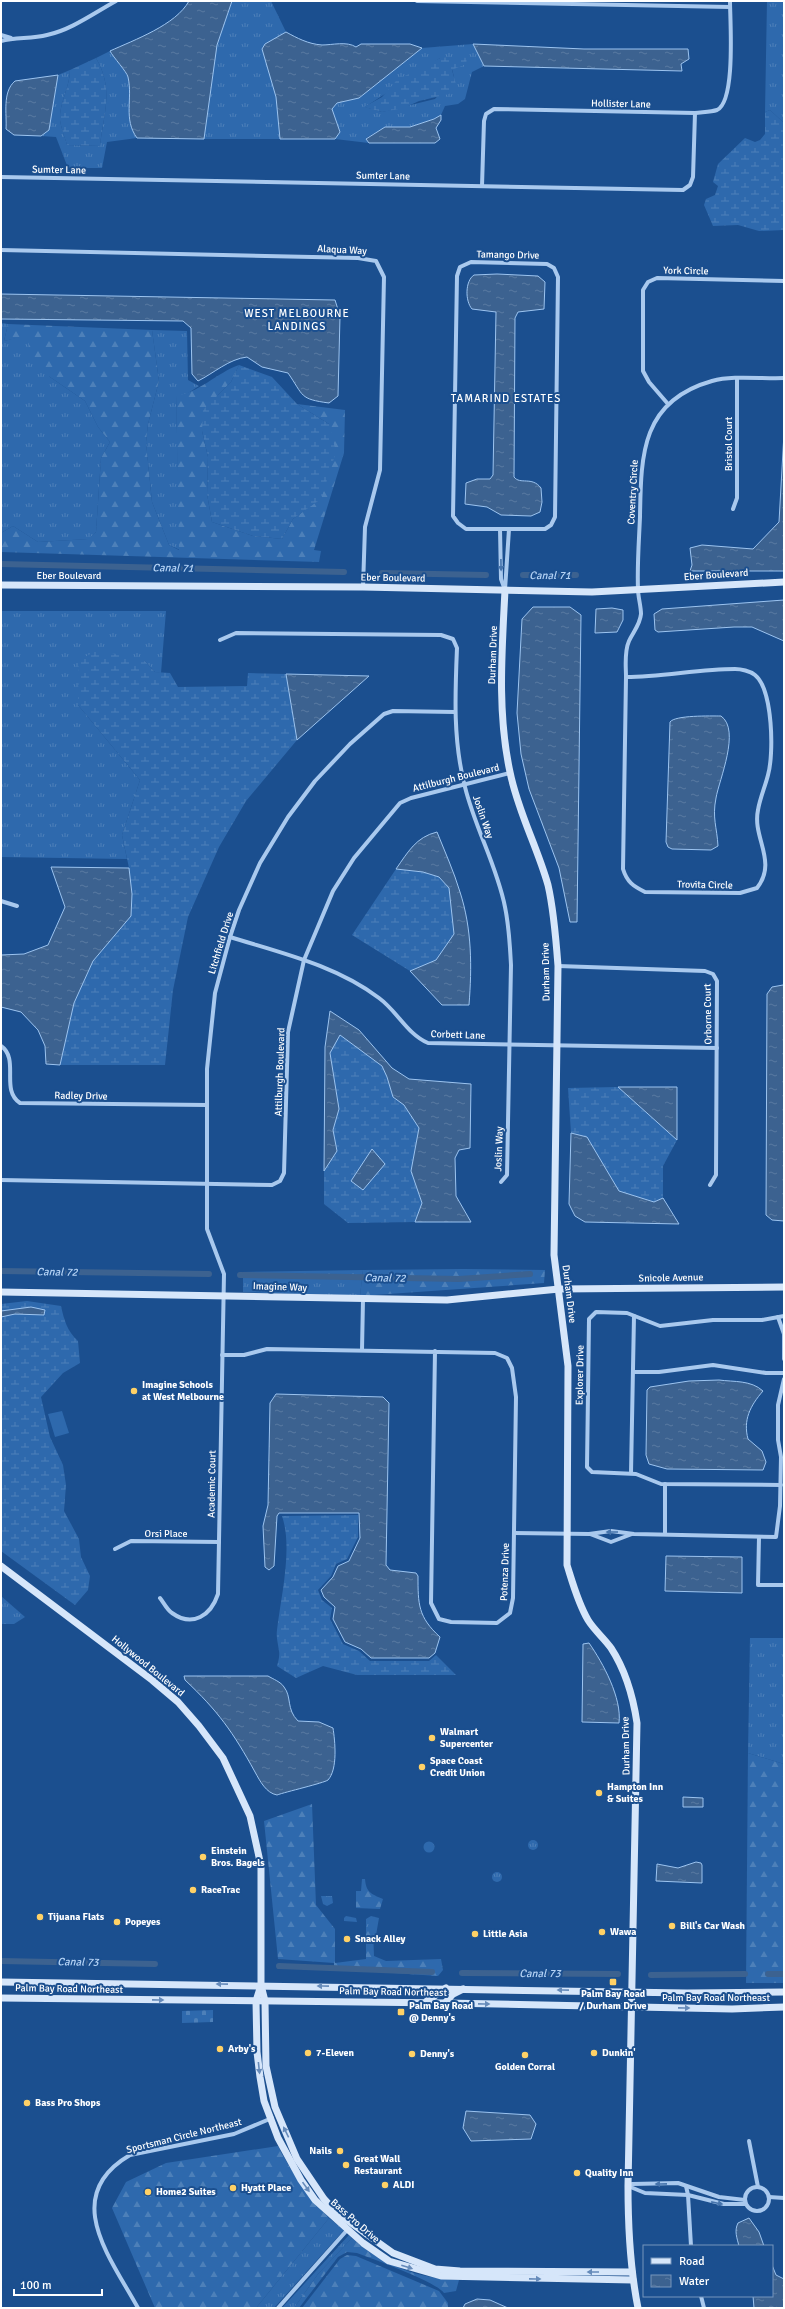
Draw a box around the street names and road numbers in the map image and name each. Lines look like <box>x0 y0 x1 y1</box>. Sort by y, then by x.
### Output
street label: Hollister Lane <box>591 97 651 111</box>
street label: Sumter Lane <box>32 164 86 176</box>
street label: Sumter Lane <box>356 170 410 182</box>
street label: Alaqua Way <box>317 243 367 257</box>
street label: Tamango Drive <box>476 248 540 262</box>
street label: York Circle <box>663 265 709 277</box>
street label: Bristol Court <box>723 416 735 471</box>
street label: Coventry Circle <box>625 459 641 525</box>
street label: Eber Boulevard <box>683 567 749 583</box>
street label: Eber Boulevard <box>37 570 101 582</box>
street label: Eber Boulevard <box>361 571 425 585</box>
street label: Durham Drive <box>486 625 500 685</box>
street label: Attilburgh Boulevard <box>411 761 501 795</box>
street label: Joslin Way <box>470 794 496 841</box>
street label: Trovita Circle <box>677 879 733 891</box>
street label: Litchfield Drive <box>206 910 236 976</box>
street label: Durham Drive <box>539 943 553 1001</box>
street label: Orborne Court <box>701 983 715 1045</box>
street label: Attilburgh Boulevard <box>272 1027 288 1117</box>
street label: Corbett Lane <box>430 1028 486 1042</box>
street label: Radley Drive <box>54 1090 108 1102</box>
street label: Joslin Way <box>492 1126 506 1172</box>
street label: Durham Drive <box>559 1264 579 1324</box>
street label: Snicole Avenue <box>638 1271 704 1285</box>
street label: Imagine Way <box>253 1280 308 1294</box>
street label: Explorer Drive <box>573 1345 587 1405</box>
street label: Academic Court <box>205 1450 219 1518</box>
street label: Orsi Place <box>145 1528 187 1540</box>
street label: Potenza Drive <box>498 1543 512 1601</box>
street label: Hollywood Boulevard <box>109 1633 187 1699</box>
street label: Durham Drive <box>619 1717 633 1775</box>
street label: Palm Bay Road Northeast <box>15 1982 124 1996</box>
street label: Palm Bay Road Northeast <box>339 1985 448 1999</box>
street label: Palm Bay Road Northeast <box>662 1992 770 2004</box>
street label: Sportsman Circle Northeast <box>125 2116 243 2156</box>
street label: Bass Pro Drive <box>328 2197 382 2245</box>

